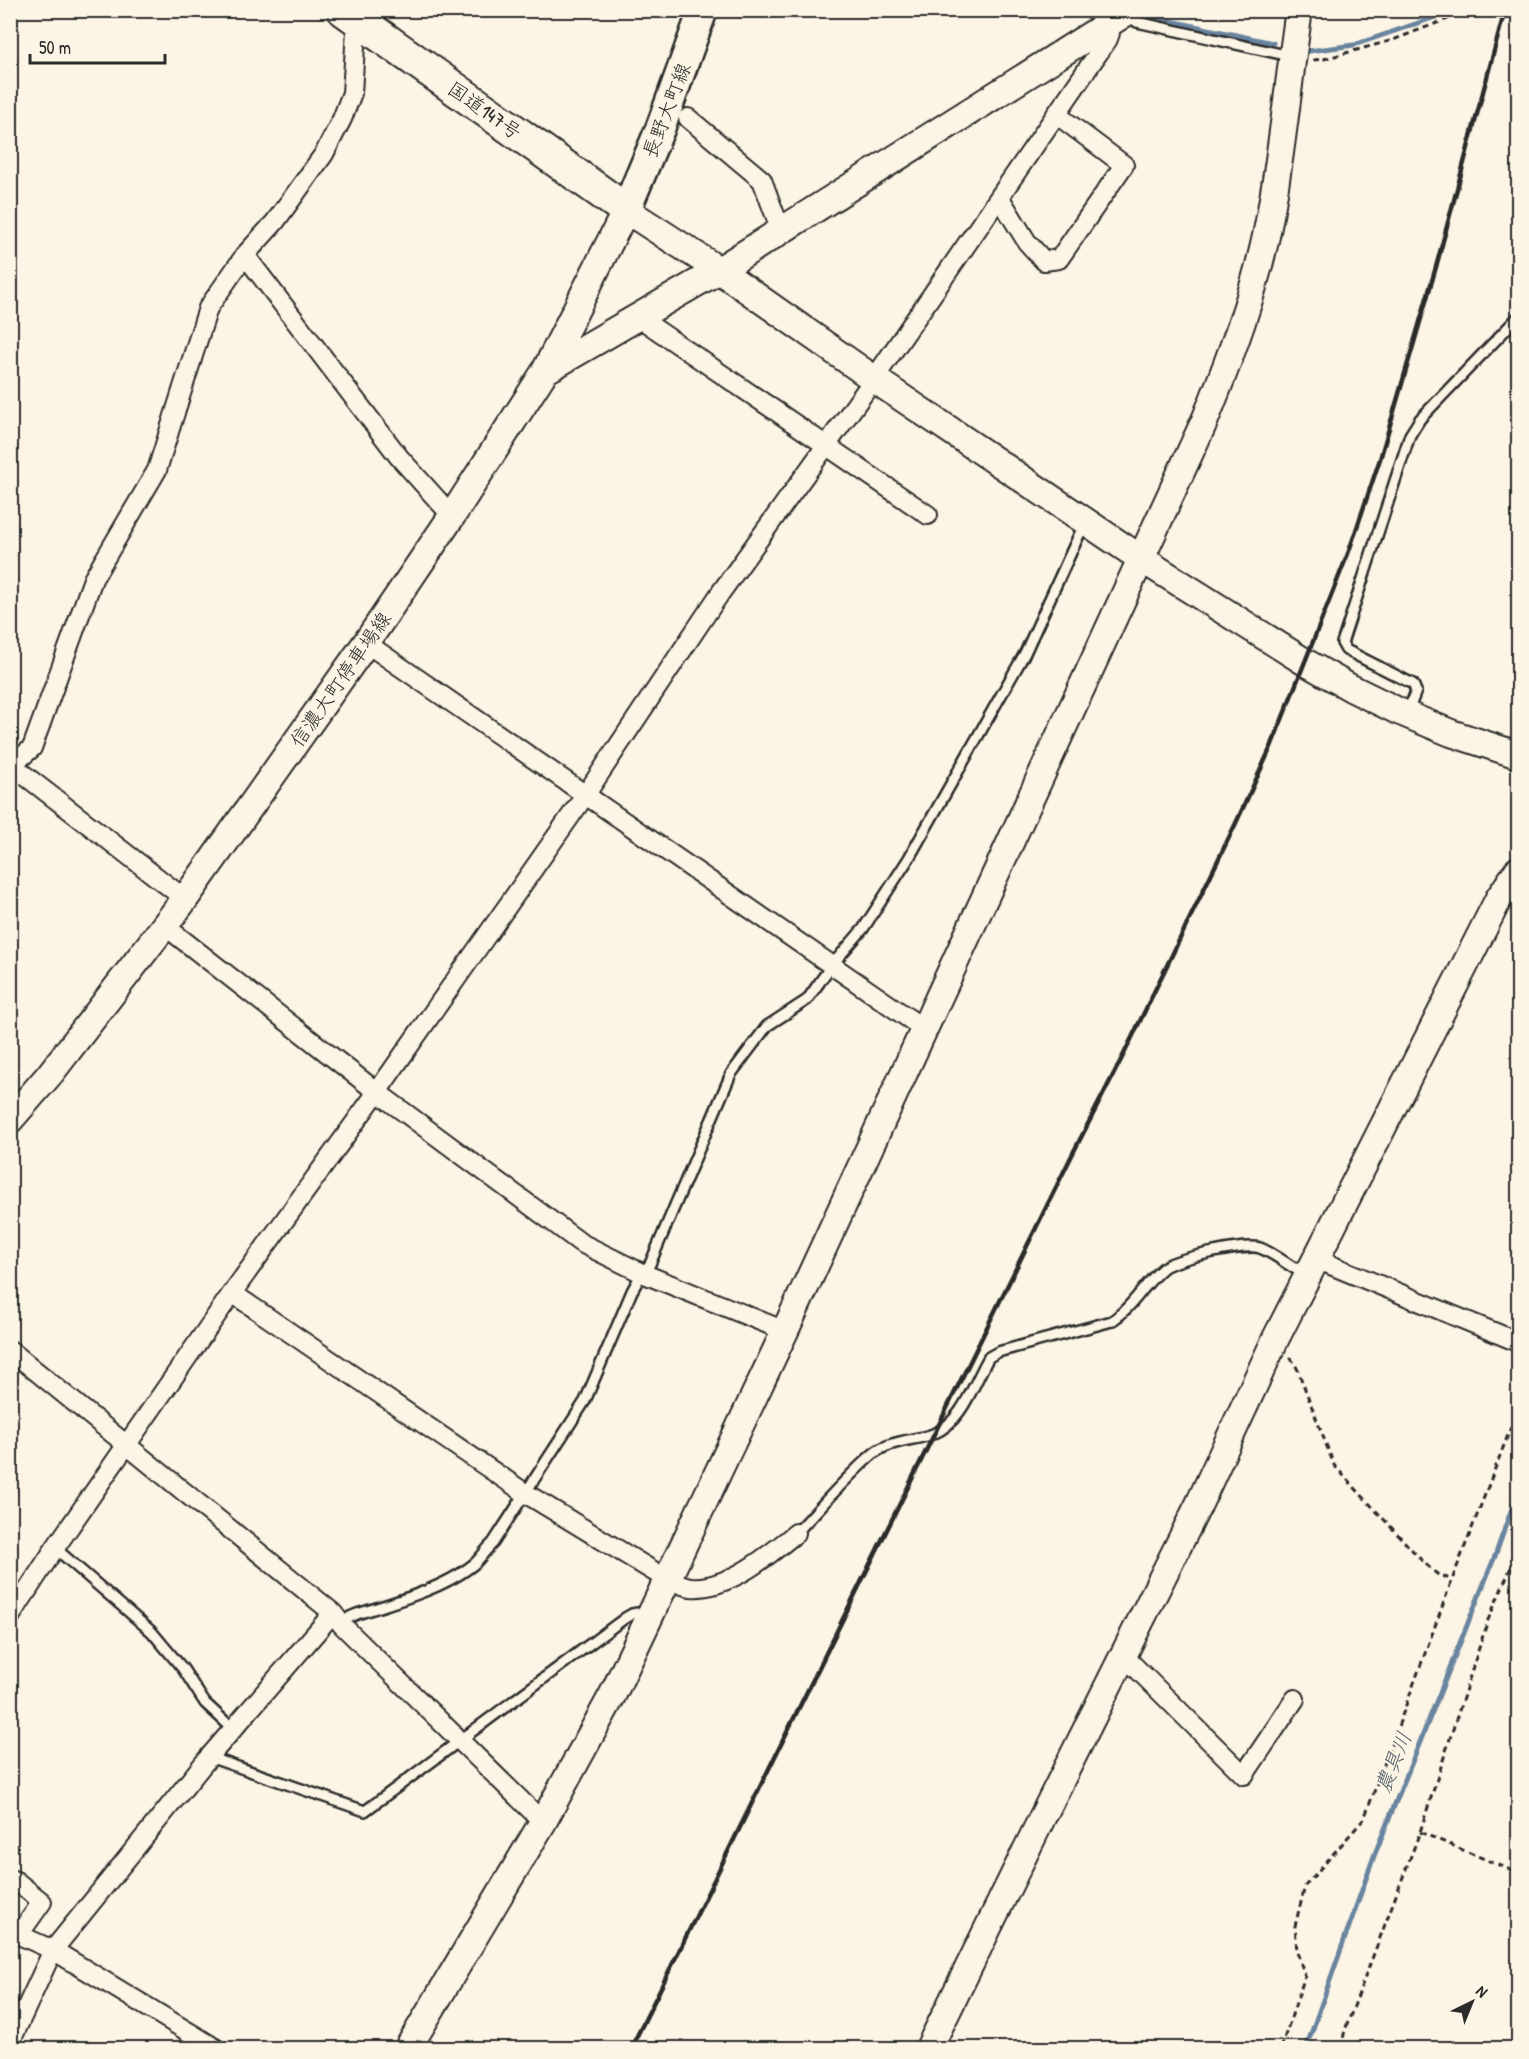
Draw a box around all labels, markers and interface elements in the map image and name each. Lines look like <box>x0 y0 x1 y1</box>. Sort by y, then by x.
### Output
scale bar <box>30 27 165 65</box>
text: 50 m <box>39 35 71 60</box>
street label: 長野大町線 <box>635 58 697 162</box>
street label: 国道147号 <box>443 75 527 145</box>
street label: 信濃大町停車場線 <box>283 606 397 752</box>
water label: 農具川 <box>1368 1727 1418 1797</box>
north arrow <box>1442 1972 1502 2032</box>
text: N <box>1472 1980 1493 2002</box>

